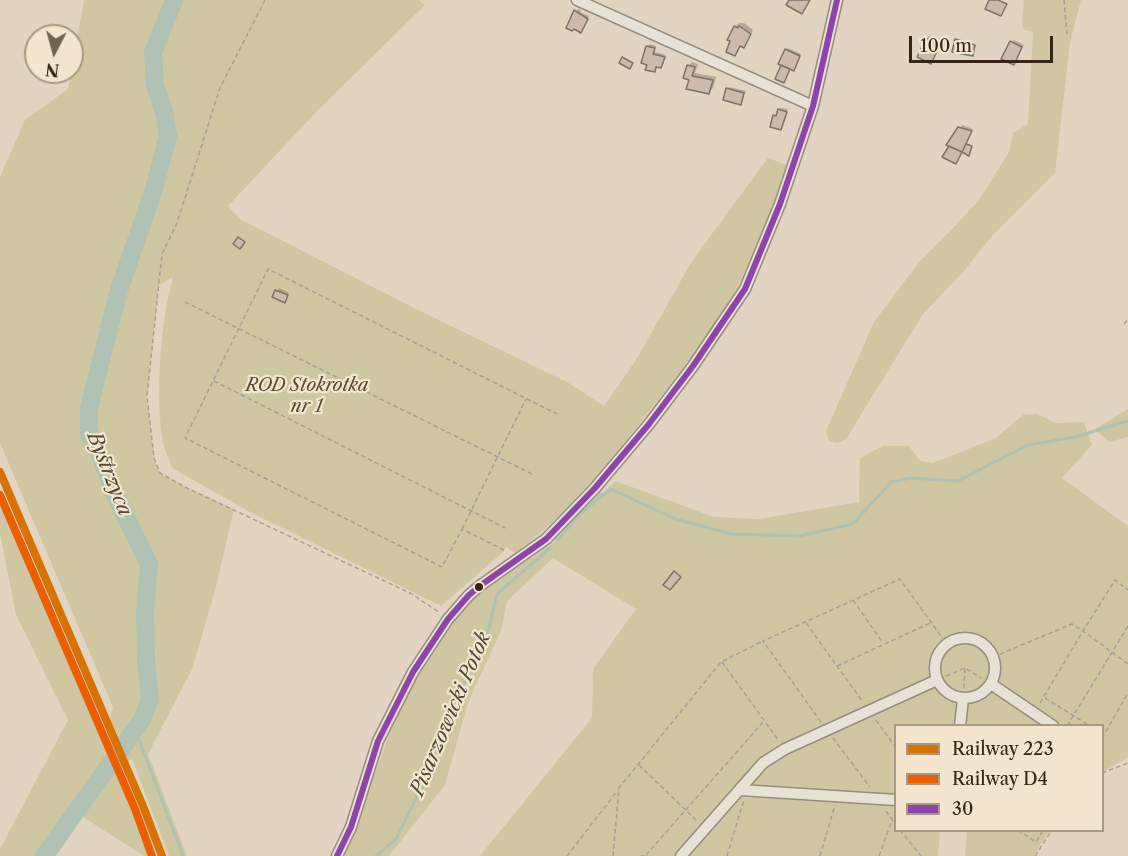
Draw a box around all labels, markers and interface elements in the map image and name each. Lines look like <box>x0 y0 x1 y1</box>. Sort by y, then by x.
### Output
north arrow <box>24 24 84 84</box>
scale bar <box>912 24 1056 62</box>
text: 100 m <box>920 35 972 57</box>
text: N <box>44 59 60 81</box>
park label: ROD Stokrotka nr 1 <box>246 375 368 418</box>
water label: Bystrzyca <box>81 428 137 520</box>
unlabelled marker <box>473 581 485 593</box>
water label: Pisarzowicki Potok <box>406 628 496 800</box>
legend <box>894 724 1104 832</box>
text: Railway 223 <box>952 738 1054 760</box>
text: Railway D4 <box>952 768 1048 790</box>
text: 30 <box>952 798 973 820</box>

